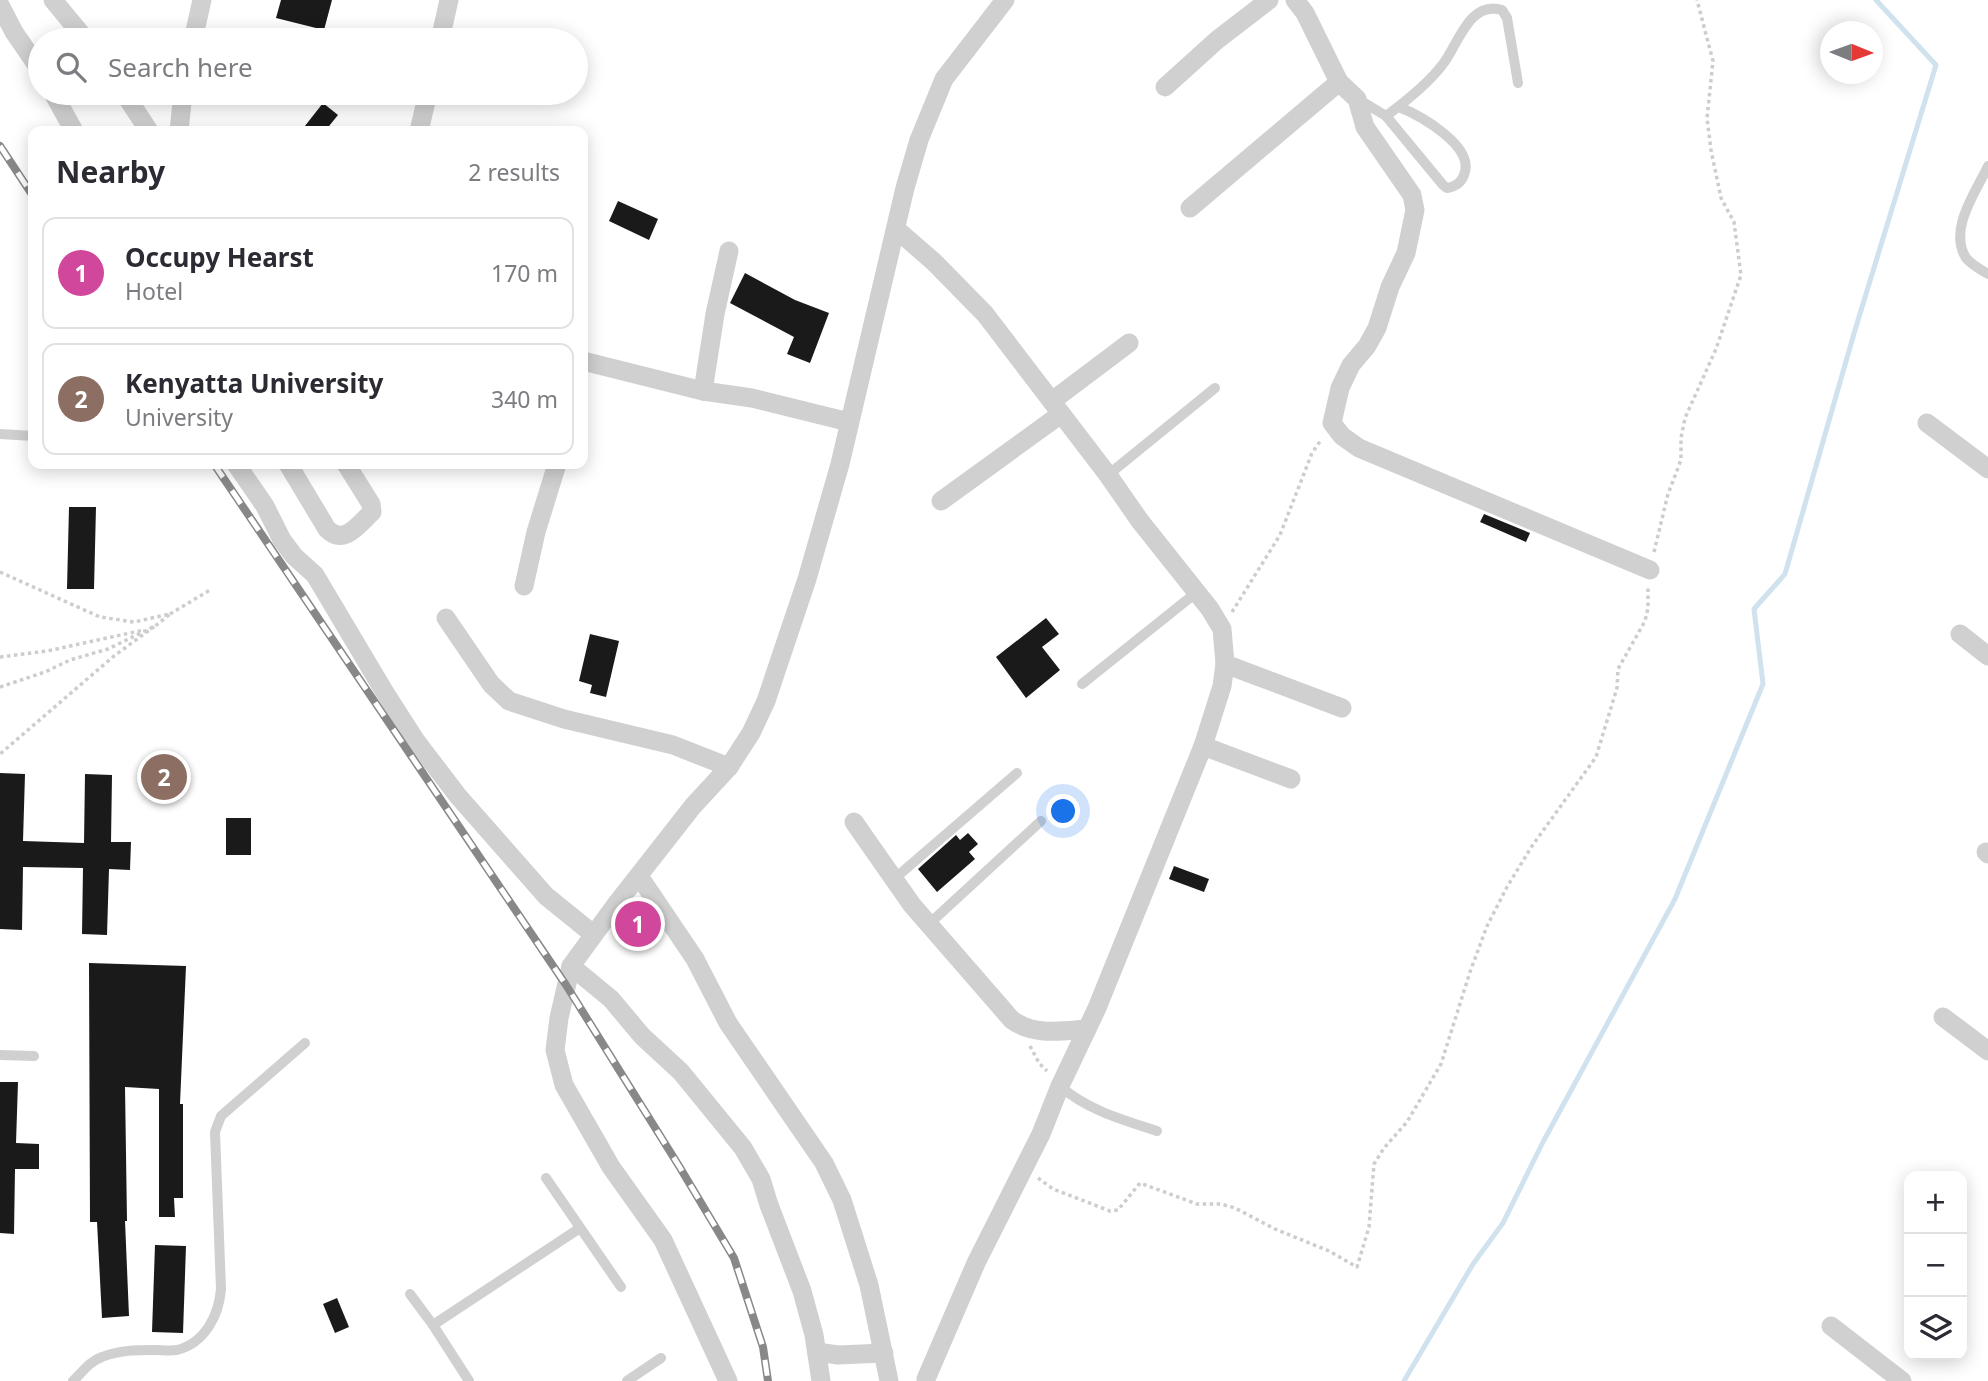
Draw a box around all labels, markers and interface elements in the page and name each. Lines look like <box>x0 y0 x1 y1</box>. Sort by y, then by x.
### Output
north arrow <box>1820 21 1883 84</box>
search box <box>28 28 588 105</box>
icon: search <box>52 48 90 86</box>
text: Search here <box>108 49 253 85</box>
text: Nearby <box>56 151 165 192</box>
text: 2 results <box>468 156 560 188</box>
text: Occupy Hearst <box>125 239 314 275</box>
text: 1 <box>74 257 88 289</box>
text: 170 m <box>491 257 558 289</box>
text: Hotel <box>125 275 183 307</box>
text: Kenyatta University <box>125 365 383 401</box>
text: 2 <box>74 383 88 415</box>
text: 340 m <box>491 383 558 415</box>
text: University <box>125 401 233 433</box>
pin: 2 <box>141 751 187 803</box>
your location <box>1046 794 1080 828</box>
pin: 1 <box>615 898 661 950</box>
map controls <box>1904 1171 1967 1360</box>
button: + <box>1904 1171 1967 1234</box>
button: − <box>1904 1234 1967 1297</box>
button: layers <box>1904 1297 1967 1360</box>

